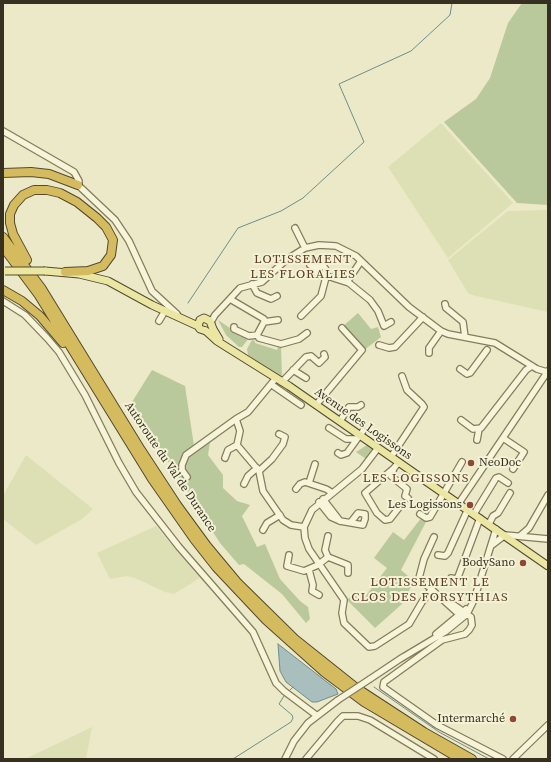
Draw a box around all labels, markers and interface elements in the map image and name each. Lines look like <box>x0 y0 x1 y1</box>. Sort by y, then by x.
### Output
district label: LOTISSEMENT LES FLORALIES <box>250 252 356 283</box>
street label: Avenue des Logissons <box>311 385 415 463</box>
street label: Autoroute du Val de Durance <box>121 399 219 535</box>
place label: NeoDoc <box>479 456 521 470</box>
marker: NeoDoc <box>466 458 476 468</box>
district label: LES LOGISSONS <box>363 471 469 487</box>
place label: Les Logissons <box>388 498 462 512</box>
marker: Les Logissons <box>465 500 475 510</box>
place label: BodySano <box>462 556 515 570</box>
marker: BodySano <box>518 558 528 568</box>
district label: LOTISSEMENT LE CLOS DES FORSYTHIAS <box>351 575 509 606</box>
place label: Intermarché <box>437 712 505 726</box>
marker: Intermarché <box>508 714 518 724</box>

